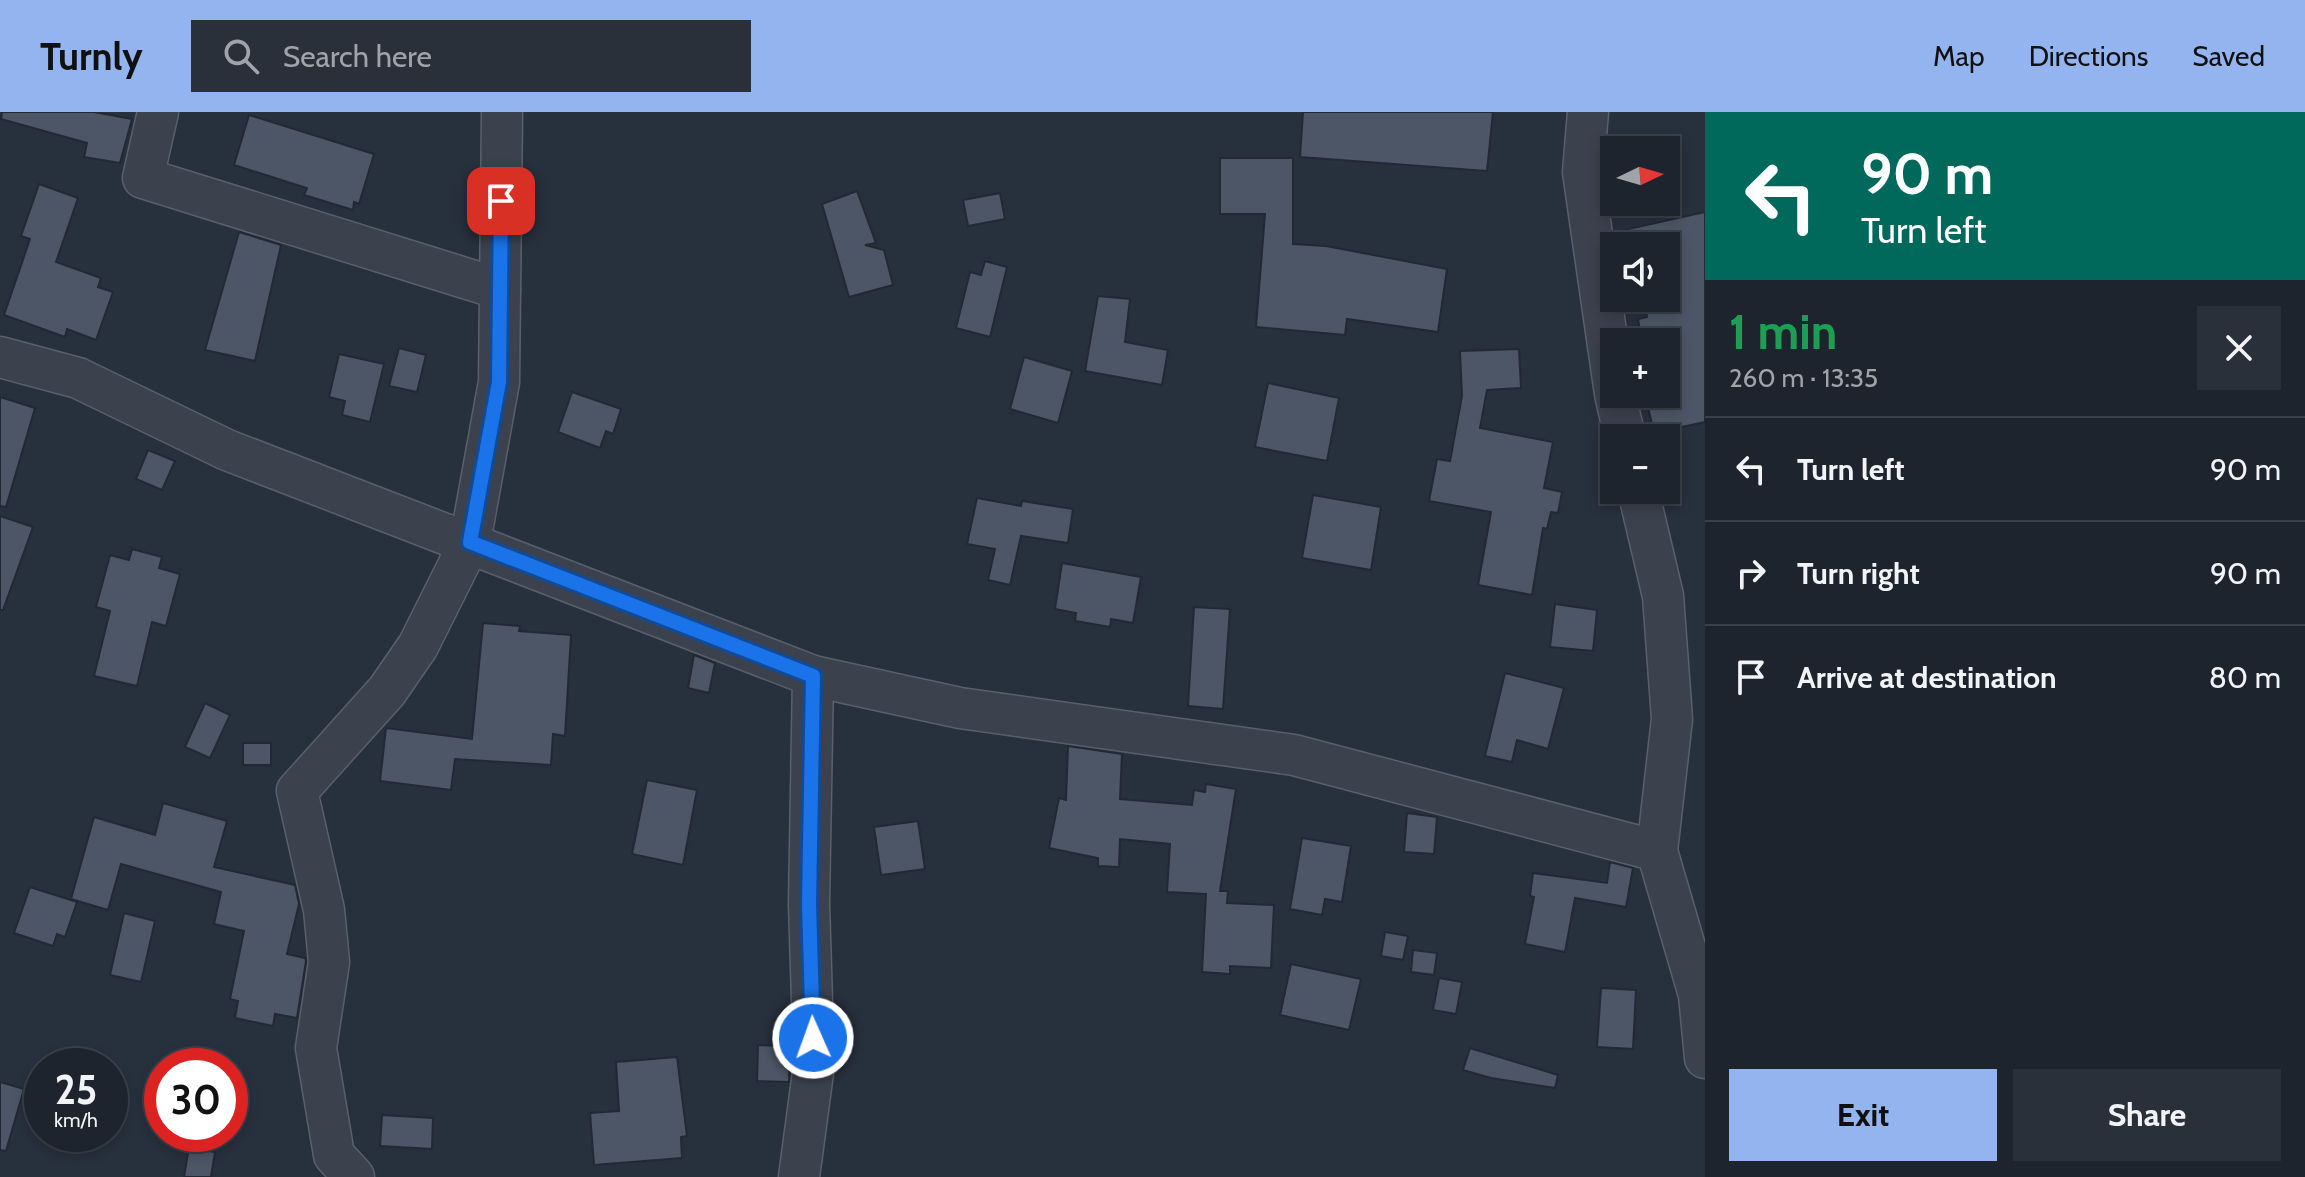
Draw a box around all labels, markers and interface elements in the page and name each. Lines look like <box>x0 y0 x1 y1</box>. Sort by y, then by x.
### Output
search box <box>191 20 751 92</box>
text: Turnly <box>40 33 143 80</box>
icon: search <box>219 34 263 78</box>
text: Search here <box>283 38 432 75</box>
text: Map <box>1933 39 1985 73</box>
text: Directions <box>2029 39 2148 73</box>
text: Saved <box>2192 39 2265 73</box>
north arrow <box>1600 136 1680 216</box>
map controls <box>1600 136 1680 504</box>
text: 90 m <box>1861 140 1993 208</box>
icon: left <box>1729 144 1833 248</box>
pin <box>467 167 535 235</box>
icon: arrive <box>479 179 523 223</box>
text: Turn left <box>1861 208 1986 252</box>
button: sound <box>1600 232 1680 312</box>
text: 1 min <box>1729 303 1837 361</box>
button: close <box>2197 306 2281 390</box>
button: + <box>1600 328 1680 408</box>
text: 260 m · 13:35 <box>1729 362 1878 394</box>
button: − <box>1600 424 1680 504</box>
icon: left <box>1729 447 1773 491</box>
text: Turn left <box>1797 451 1905 488</box>
text: 90 m <box>2210 451 2281 488</box>
icon: right <box>1729 551 1773 595</box>
text: Turn right <box>1797 555 1920 592</box>
text: 90 m <box>2210 555 2281 592</box>
icon: arrive <box>1729 655 1773 699</box>
text: Arrive at destination <box>1797 659 2057 696</box>
text: 80 m <box>2209 659 2281 696</box>
position arrow <box>771 996 855 1080</box>
speed limit sign: 30 <box>144 1048 248 1152</box>
text: 25 <box>55 1065 97 1114</box>
button: Exit <box>1729 1069 1997 1161</box>
button: Share <box>2013 1069 2281 1161</box>
text: km/h <box>54 1108 98 1132</box>

